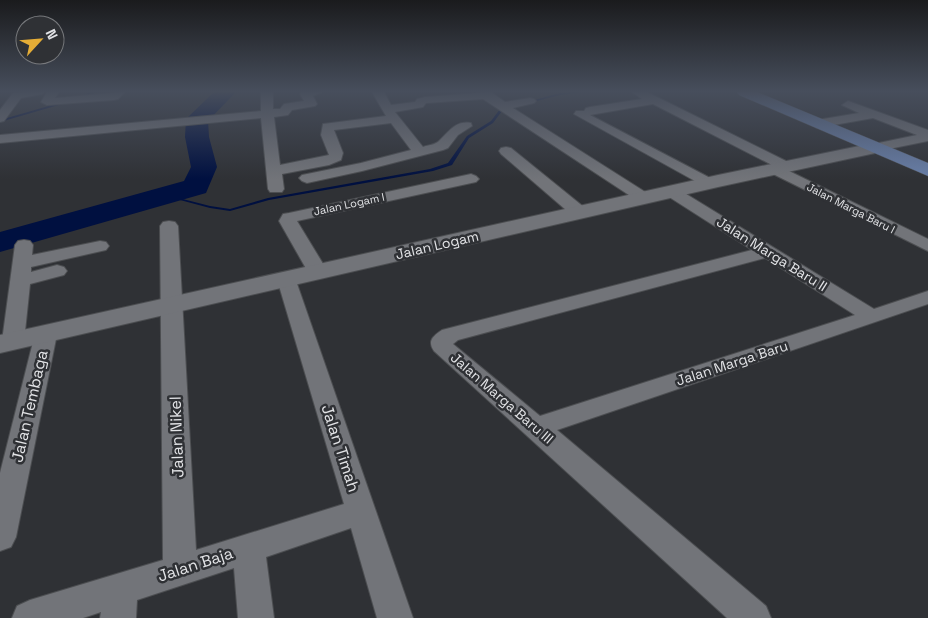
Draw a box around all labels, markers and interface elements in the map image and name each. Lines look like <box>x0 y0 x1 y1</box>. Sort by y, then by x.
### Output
north arrow <box>15 15 65 65</box>
text: N <box>42 26 62 42</box>
street label: Jalan Marga Baru I <box>805 180 897 236</box>
street label: Jalan Logam I <box>312 190 386 218</box>
street label: Jalan Marga Baru II <box>713 213 831 295</box>
street label: Jalan Logam <box>394 227 480 263</box>
street label: Jalan Marga Baru <box>674 336 790 390</box>
street label: Jalan Tembaga <box>6 348 53 464</box>
street label: Jalan Marga Baru III <box>447 348 557 448</box>
street label: Jalan Nikel <box>165 396 188 478</box>
street label: Jalan Timah <box>316 402 365 495</box>
street label: Jalan Baja <box>155 542 236 587</box>

